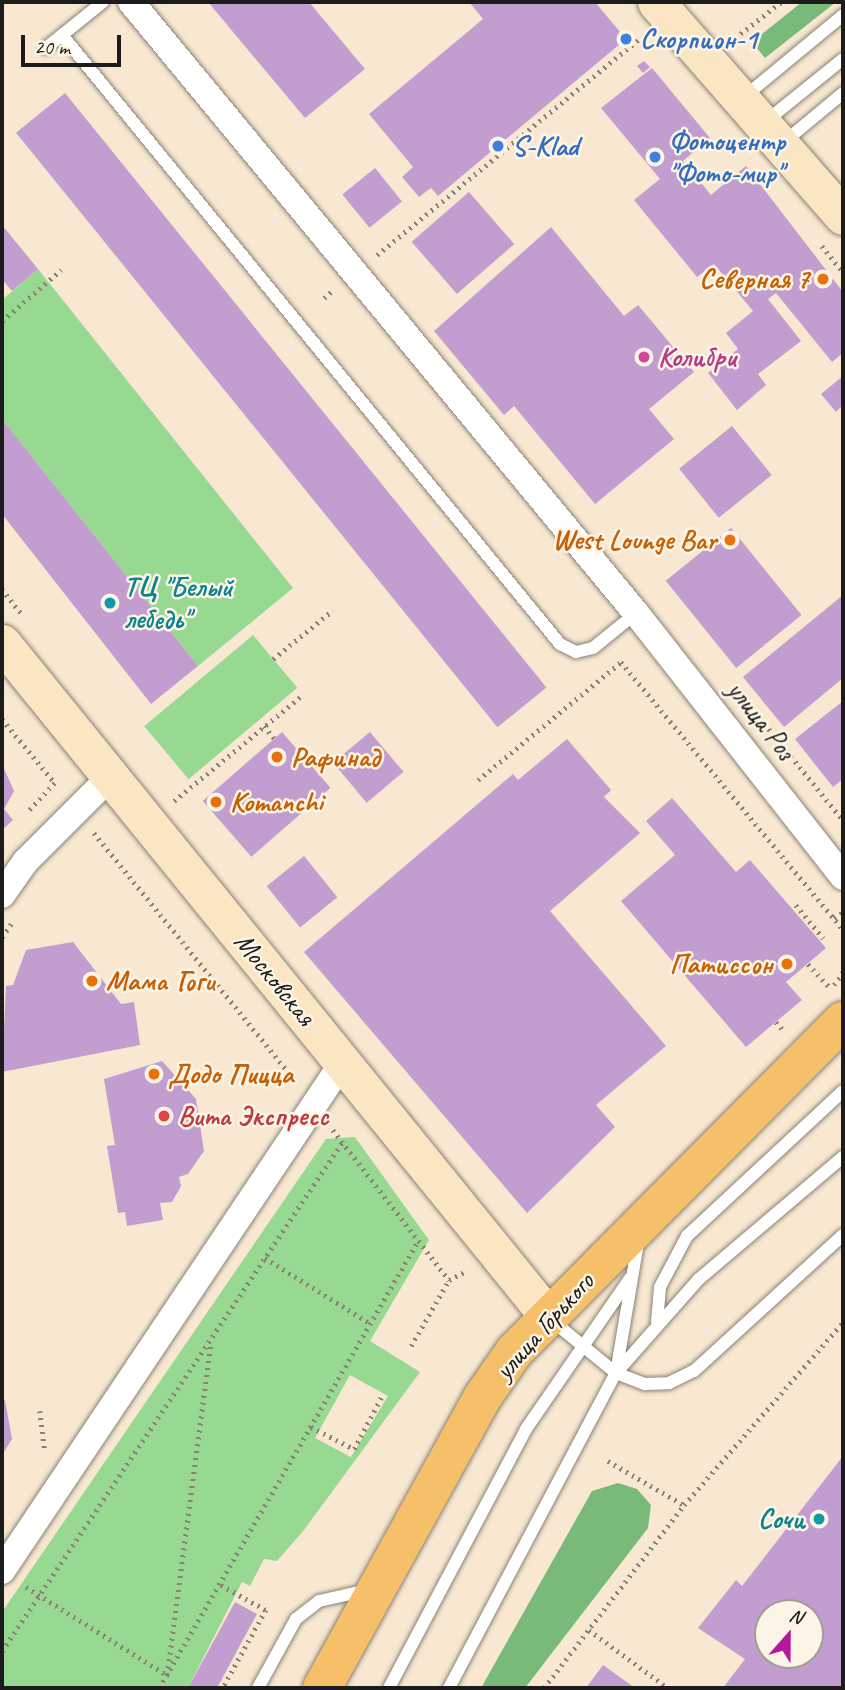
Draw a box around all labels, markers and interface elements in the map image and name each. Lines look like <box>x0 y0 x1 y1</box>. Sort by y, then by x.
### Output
scale bar <box>24 21 124 65</box>
place label: Скорпион-1 <box>640 22 757 56</box>
marker: Скорпион-1 <box>618 31 634 47</box>
text: 20 m <box>34 34 70 60</box>
place label: Фотоцентр "Фото-мир" <box>669 124 786 190</box>
place label: S-Klad <box>512 129 578 163</box>
marker: S-Klad <box>490 138 506 154</box>
marker: Фотоцентр "Фото-мир" <box>647 149 663 165</box>
place label: Северная 7 <box>699 262 809 296</box>
marker: Северная 7 <box>815 271 831 287</box>
place label: Колибри <box>658 340 736 374</box>
marker: Колибри <box>636 349 652 365</box>
place label: West Lounge Bar <box>552 523 716 557</box>
marker: West Lounge Bar <box>722 532 738 548</box>
place label: ТЦ "Белый лебедь" <box>124 570 232 636</box>
marker: ТЦ "Белый лебедь" <box>102 595 118 611</box>
street label: улица Роз <box>720 674 802 766</box>
place label: Рафинад <box>291 740 380 774</box>
marker: Рафинад <box>269 749 285 765</box>
place label: Komanchi <box>230 785 323 819</box>
marker: Komanchi <box>208 794 224 810</box>
street label: Московская <box>227 926 323 1032</box>
place label: Патиссон <box>669 947 773 981</box>
marker: Патиссон <box>779 956 795 972</box>
place label: Мама Гоги <box>106 964 213 998</box>
marker: Мама Гоги <box>84 973 100 989</box>
place label: Додо Пицца <box>168 1057 291 1091</box>
marker: Додо Пицца <box>146 1066 162 1082</box>
place label: Вита Экспресс <box>178 1099 327 1133</box>
marker: Вита Экспресс <box>156 1108 172 1124</box>
street label: улица Горького <box>487 1266 601 1386</box>
place label: Сочи <box>758 1502 805 1536</box>
marker: Сочи <box>811 1511 827 1527</box>
north arrow <box>754 1599 824 1669</box>
text: N <box>786 1603 806 1630</box>

